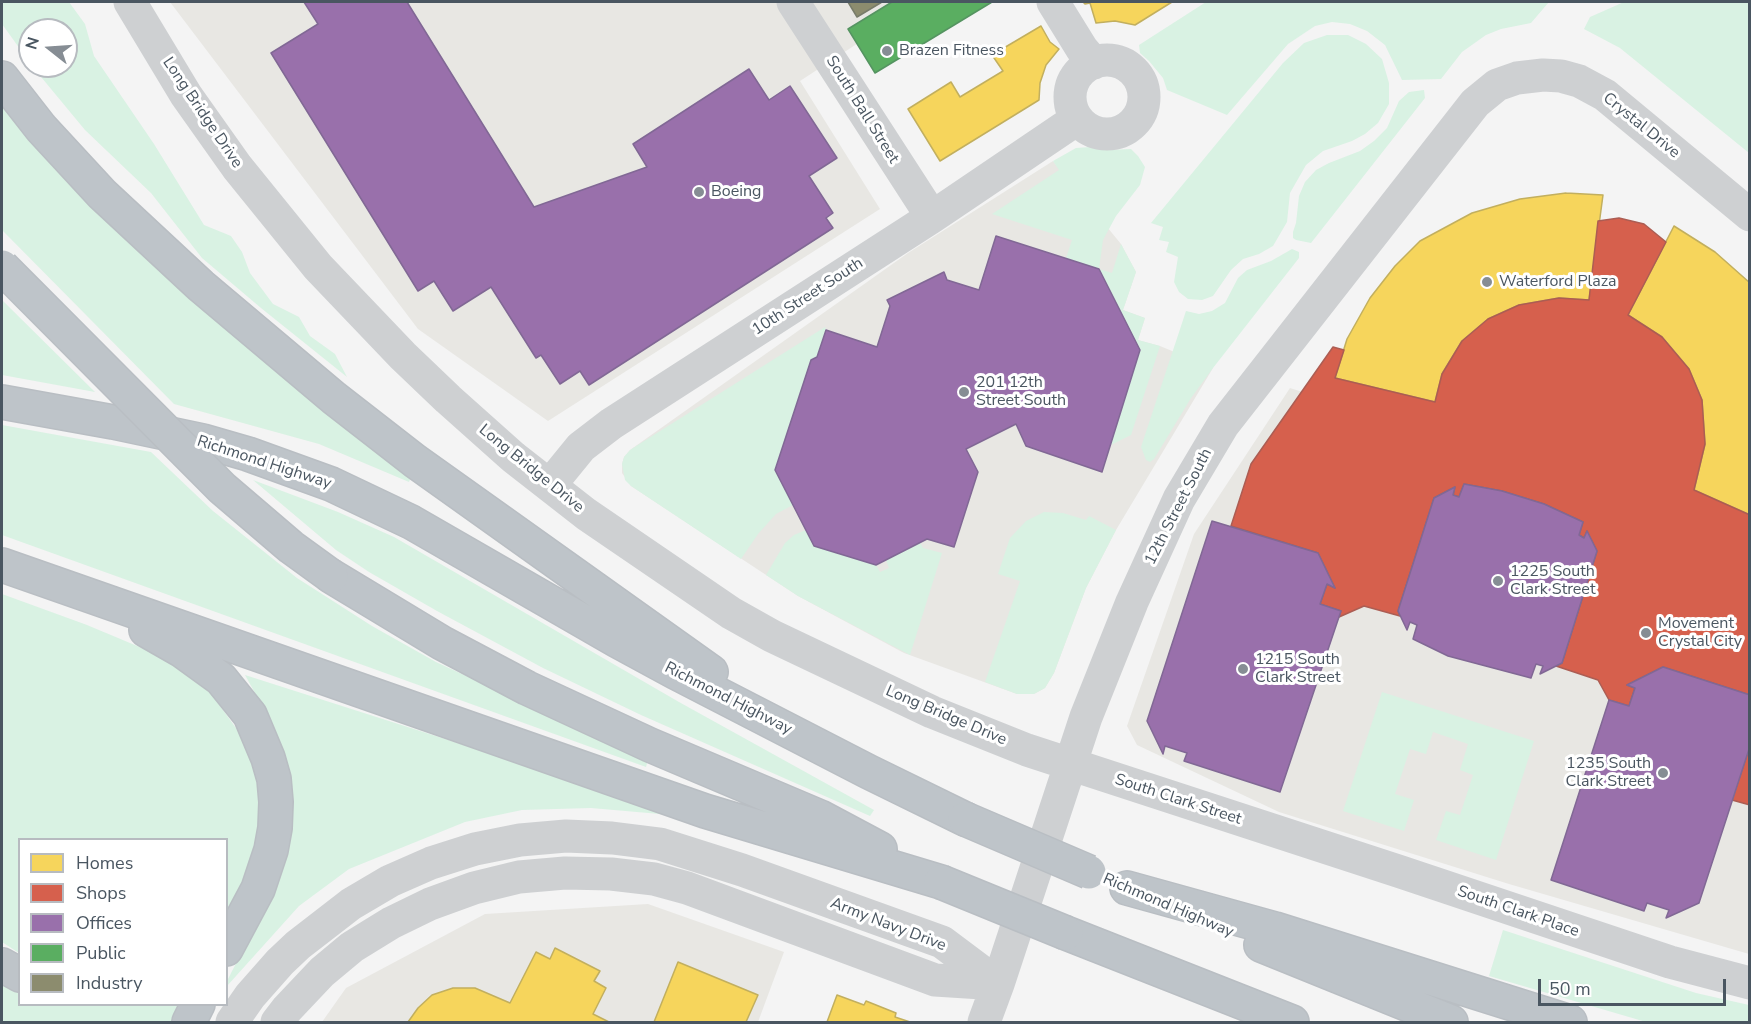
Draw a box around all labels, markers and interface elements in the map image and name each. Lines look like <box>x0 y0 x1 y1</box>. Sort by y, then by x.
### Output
north arrow <box>18 18 78 78</box>
text: N <box>20 34 45 52</box>
place label: Brazen Fitness <box>899 41 1004 61</box>
marker: Brazen Fitness <box>880 44 894 58</box>
street label: South Ball Street <box>821 53 903 167</box>
street label: Long Bridge Drive <box>158 54 246 172</box>
street label: Crystal Drive <box>1599 89 1683 163</box>
place label: Boeing <box>711 182 761 202</box>
marker: Boeing <box>692 185 706 199</box>
street label: 10th Street South <box>749 254 867 340</box>
place label: Waterford Plaza <box>1499 272 1617 292</box>
marker: Waterford Plaza <box>1480 275 1494 289</box>
place label: 201 12th Street South <box>976 373 1066 411</box>
marker: 201 12th Street South <box>957 385 971 399</box>
street label: Long Bridge Drive <box>475 421 587 517</box>
street label: Richmond Highway <box>194 432 334 494</box>
street label: 12th Street South <box>1141 446 1217 568</box>
place label: 1225 South Clark Street <box>1510 562 1595 600</box>
marker: 1225 South Clark Street <box>1491 574 1505 588</box>
place label: Movement Crystal City <box>1658 614 1742 652</box>
marker: Movement Crystal City <box>1639 626 1653 640</box>
place label: 1215 South Clark Street <box>1255 650 1340 688</box>
street label: Richmond Highway <box>661 659 795 739</box>
marker: 1215 South Clark Street <box>1236 662 1250 676</box>
street label: Long Bridge Drive <box>883 682 1009 750</box>
place label: 1235 South Clark Street <box>1566 754 1651 792</box>
marker: 1235 South Clark Street <box>1656 766 1670 780</box>
street label: South Clark Street <box>1112 770 1244 830</box>
legend <box>18 838 228 1006</box>
text: Homes <box>76 851 133 875</box>
street label: Richmond Highway <box>1100 870 1236 942</box>
text: Shops <box>76 881 126 905</box>
street label: South Clark Place <box>1455 882 1581 942</box>
street label: Army Navy Drive <box>827 894 949 956</box>
text: Offices <box>76 911 132 935</box>
text: Public <box>76 941 126 965</box>
scale bar <box>1541 967 1728 1005</box>
text: Industry <box>76 971 143 995</box>
text: 50 m <box>1549 977 1591 1001</box>

